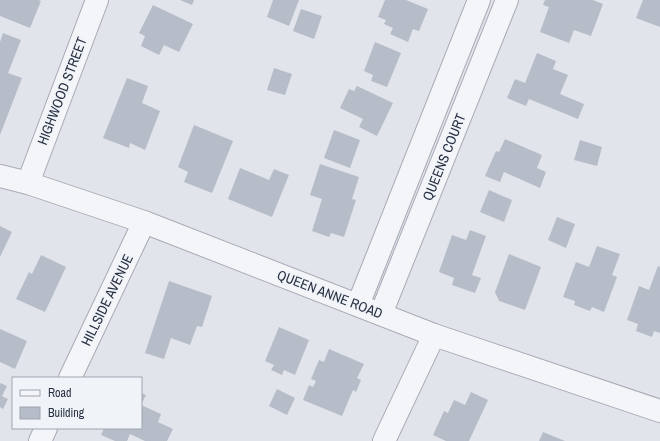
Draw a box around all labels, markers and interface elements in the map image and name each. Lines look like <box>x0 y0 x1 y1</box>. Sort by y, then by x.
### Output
street label: HIGHWOOD STREET <box>33 34 91 148</box>
street label: QUEENS COURT <box>418 111 470 203</box>
street label: HILLSIDE AVENUE <box>77 251 137 349</box>
street label: QUEEN ANNE ROAD <box>275 266 385 322</box>
legend <box>12 377 142 429</box>
text: Road <box>48 385 72 401</box>
text: Building <box>48 405 85 421</box>

